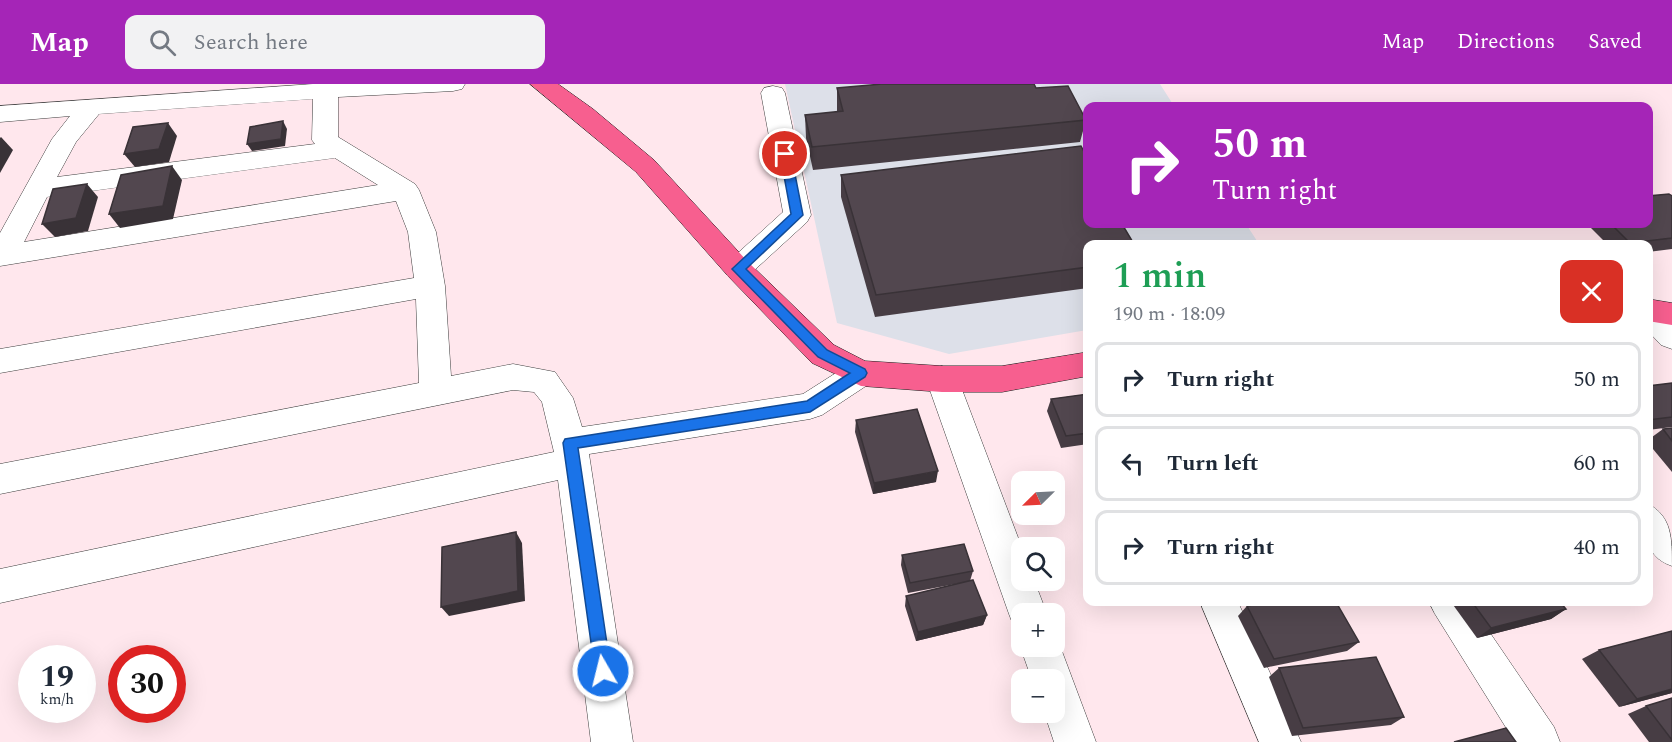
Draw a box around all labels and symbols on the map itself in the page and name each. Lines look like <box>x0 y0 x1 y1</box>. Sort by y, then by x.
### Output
pin <box>759 128 810 179</box>
north arrow <box>1011 471 1065 525</box>
position arrow <box>571 639 635 703</box>
speed limit sign: 30 <box>108 645 186 723</box>

